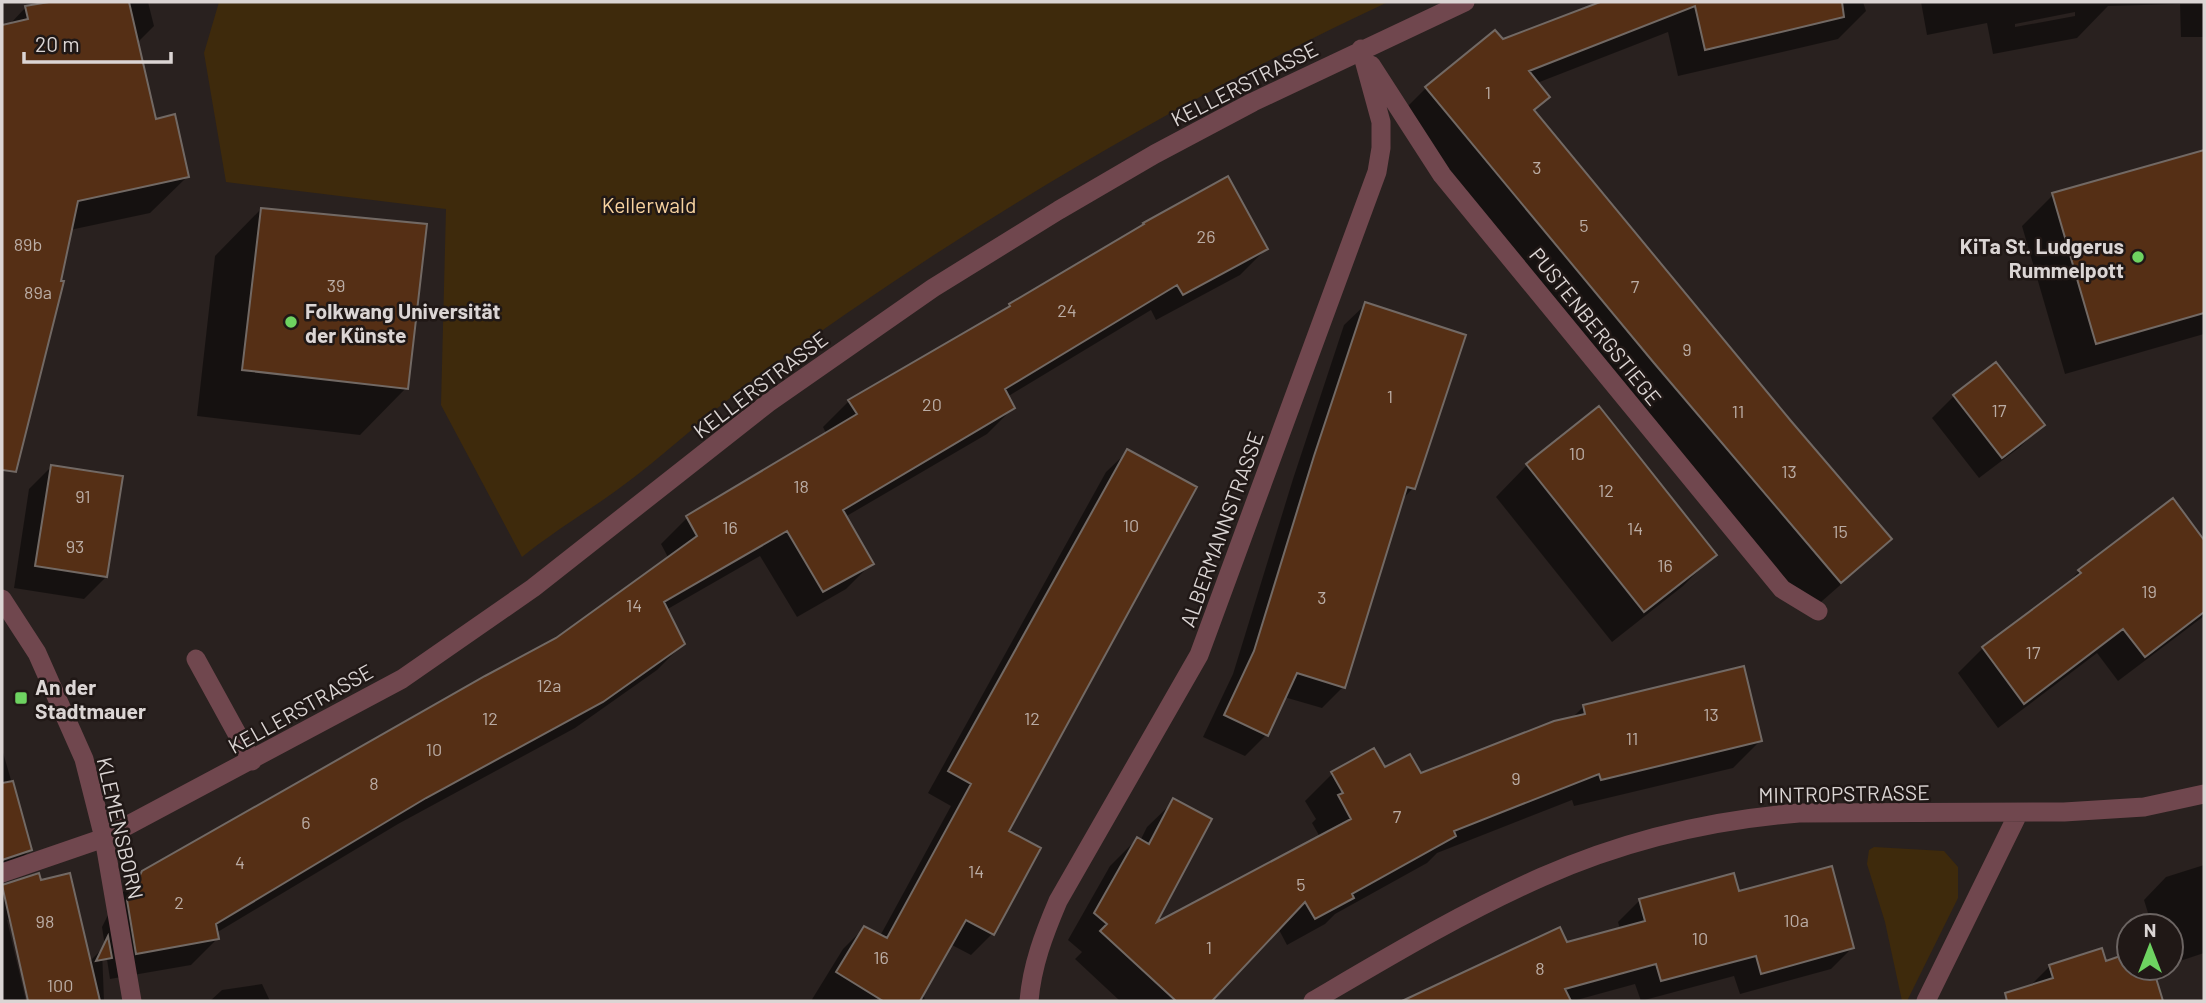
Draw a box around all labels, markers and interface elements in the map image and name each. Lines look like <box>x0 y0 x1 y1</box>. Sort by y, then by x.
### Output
scale bar <box>24 21 172 65</box>
text: 20 m <box>35 31 80 56</box>
street label: KELLERSTRASSE <box>1166 35 1322 131</box>
house number: 1 <box>1485 81 1491 103</box>
house number: 3 <box>1532 156 1542 178</box>
park label: Kellerwald <box>602 192 696 217</box>
house number: 5 <box>1579 214 1589 236</box>
house number: 26 <box>1197 225 1215 247</box>
house number: 89b <box>14 233 42 255</box>
place label: KiTa St. Ludgerus Rummelpott <box>1960 233 2124 282</box>
street label: PUSTENBERGSTIEGE <box>1525 242 1667 410</box>
marker: KiTa St. Ludgerus Rummelpott <box>2130 249 2146 265</box>
house number: 39 <box>327 274 345 296</box>
house number: 7 <box>1631 275 1640 297</box>
house number: 89a <box>24 281 52 303</box>
place label: Folkwang Universität der Künste <box>305 298 501 347</box>
house number: 24 <box>1057 299 1077 321</box>
marker: Folkwang Universität der Künste <box>283 314 299 330</box>
street label: KELLERSTRASSE <box>688 325 832 443</box>
house number: 9 <box>1682 338 1692 360</box>
house number: 1 <box>1387 385 1393 407</box>
house number: 20 <box>922 393 942 415</box>
house number: 17 <box>1992 399 2007 421</box>
house number: 11 <box>1732 400 1744 422</box>
street label: ALBERMANNSTRASSE <box>1174 428 1268 630</box>
house number: 10 <box>1569 442 1585 464</box>
house number: 13 <box>1781 460 1797 482</box>
house number: 18 <box>793 475 809 497</box>
house number: 12 <box>1598 479 1614 501</box>
house number: 91 <box>75 485 91 507</box>
house number: 10 <box>1123 514 1139 536</box>
house number: 16 <box>722 516 738 538</box>
house number: 14 <box>1627 517 1643 539</box>
house number: 15 <box>1832 520 1848 542</box>
house number: 93 <box>66 535 84 557</box>
house number: 16 <box>1657 554 1673 576</box>
house number: 19 <box>2141 580 2157 602</box>
house number: 3 <box>1317 586 1327 608</box>
house number: 14 <box>626 594 642 616</box>
house number: 17 <box>2026 641 2041 663</box>
street label: KELLERSTRASSE <box>223 658 377 758</box>
place label: An der Stadtmauer <box>35 674 146 723</box>
house number: 12a <box>536 674 562 696</box>
marker: An der Stadtmauer <box>13 690 29 706</box>
house number: 13 <box>1703 703 1719 725</box>
house number: 12 <box>482 707 498 729</box>
house number: 12 <box>1024 707 1040 729</box>
house number: 11 <box>1626 727 1638 749</box>
house number: 10 <box>426 738 442 760</box>
street label: KLEMENSBORN <box>93 755 149 901</box>
house number: 9 <box>1511 767 1521 789</box>
house number: 8 <box>369 772 379 794</box>
street label: MINTROPSTRASSE <box>1758 779 1930 807</box>
house number: 7 <box>1393 805 1402 827</box>
house number: 6 <box>301 811 311 833</box>
house number: 4 <box>235 851 245 873</box>
house number: 14 <box>968 860 984 882</box>
house number: 5 <box>1296 873 1306 895</box>
house number: 2 <box>174 891 184 913</box>
house number: 10a <box>1783 909 1809 931</box>
house number: 98 <box>36 910 54 932</box>
north arrow <box>2115 912 2185 982</box>
text: N <box>2144 918 2156 941</box>
house number: 10 <box>1692 927 1708 949</box>
house number: 1 <box>1206 936 1212 958</box>
house number: 16 <box>873 946 889 968</box>
house number: 8 <box>1535 957 1545 979</box>
house number: 100 <box>47 974 73 996</box>

